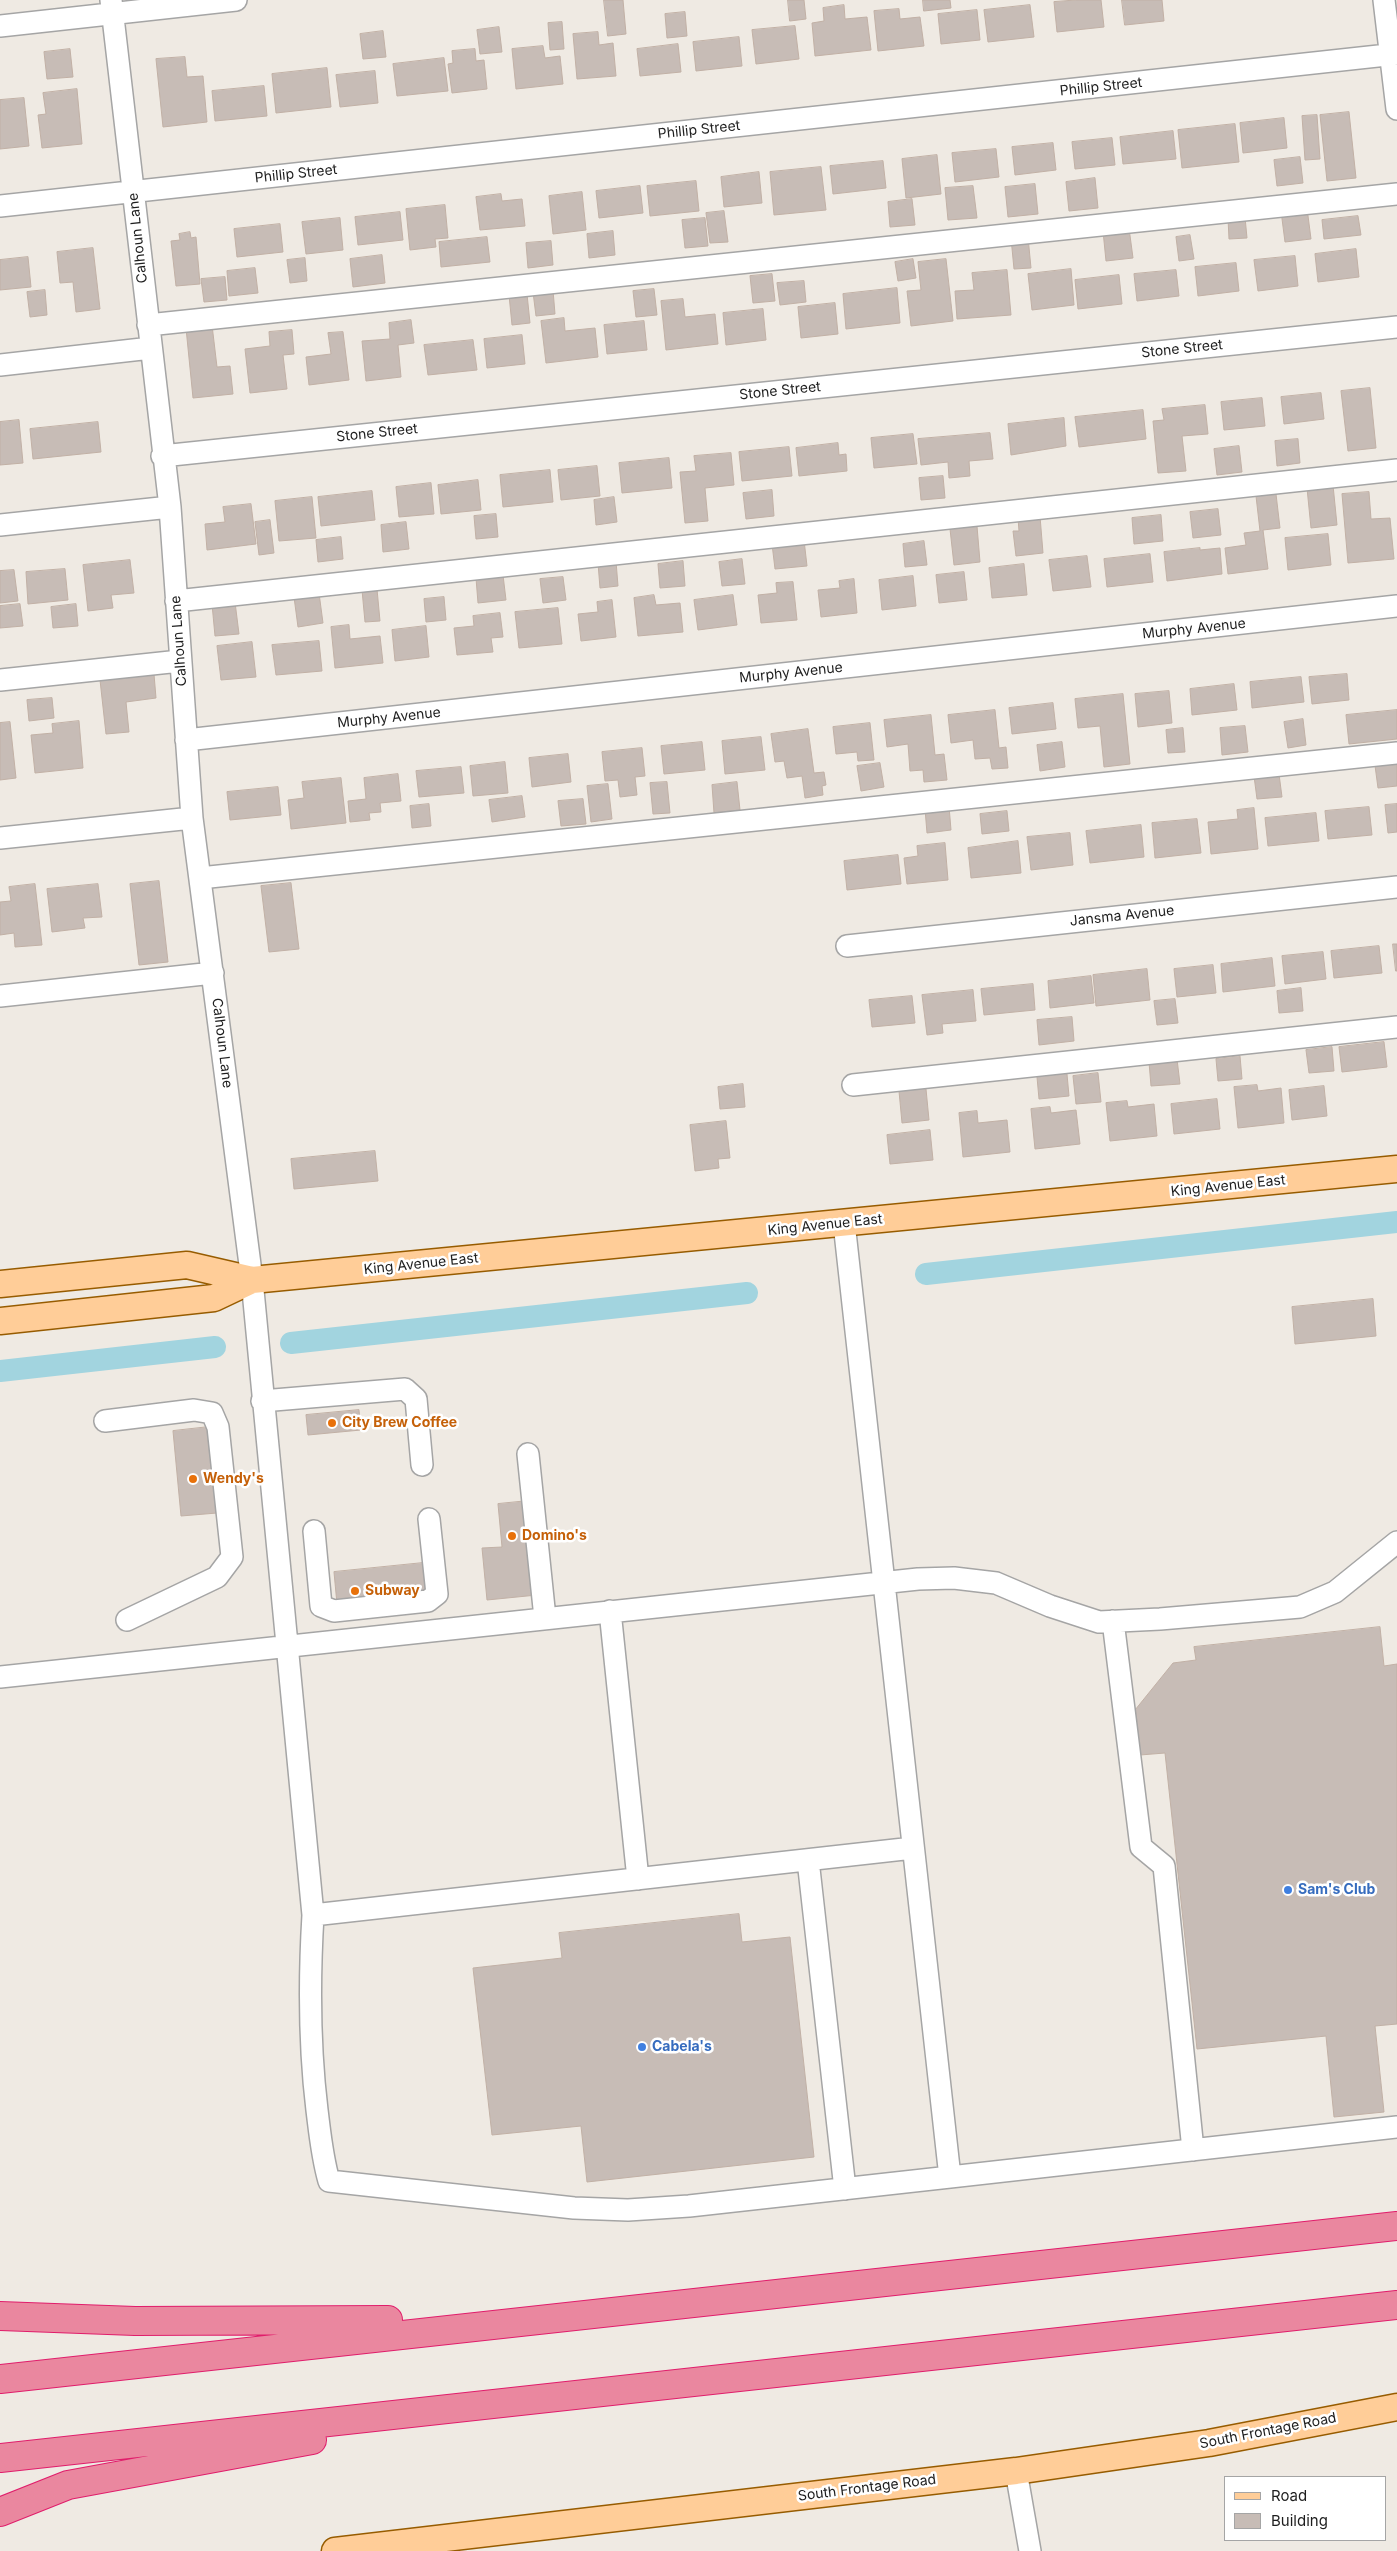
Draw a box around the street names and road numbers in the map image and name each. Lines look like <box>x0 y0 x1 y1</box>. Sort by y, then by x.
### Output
street label: Phillip Street <box>1059 74 1143 100</box>
street label: Phillip Street <box>657 117 741 143</box>
street label: Phillip Street <box>254 161 338 187</box>
street label: Calhoun Lane <box>125 192 151 284</box>
street label: Stone Street <box>1140 336 1224 362</box>
street label: Stone Street <box>738 378 822 404</box>
street label: Stone Street <box>335 420 419 446</box>
street label: Calhoun Lane <box>167 595 191 687</box>
street label: Murphy Avenue <box>1141 615 1247 643</box>
street label: Murphy Avenue <box>738 659 844 687</box>
street label: Murphy Avenue <box>336 704 442 732</box>
street label: Jansma Avenue <box>1069 902 1175 930</box>
street label: Calhoun Lane <box>208 997 236 1089</box>
street label: King Avenue East <box>1170 1172 1286 1200</box>
street label: King Avenue East <box>767 1211 883 1239</box>
street label: King Avenue East <box>363 1250 479 1278</box>
street label: South Frontage Road <box>1198 2409 1338 2453</box>
street label: South Frontage Road <box>797 2471 937 2505</box>

